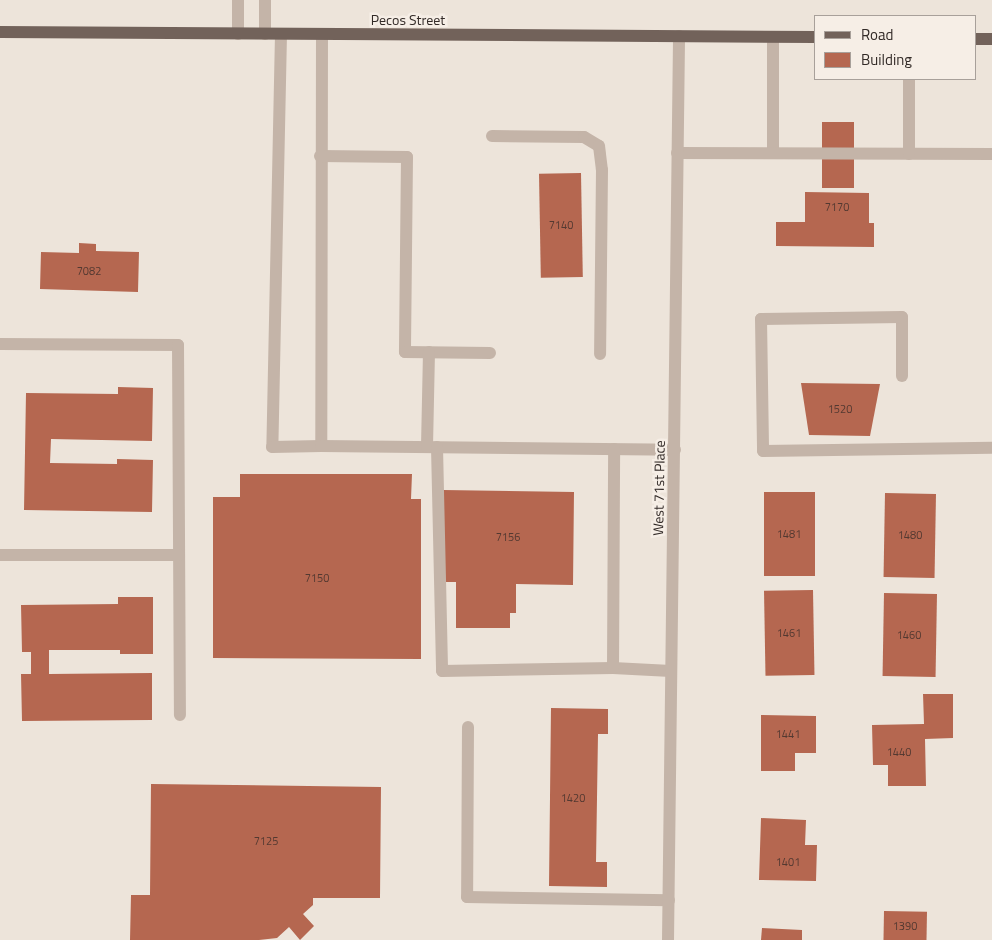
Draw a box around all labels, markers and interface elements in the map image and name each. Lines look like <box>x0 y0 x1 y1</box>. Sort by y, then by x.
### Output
street label: Pecos Street <box>371 12 445 28</box>
legend <box>814 15 977 80</box>
text: Road <box>861 23 893 46</box>
text: Building <box>861 48 912 71</box>
house number: 7170 <box>825 200 849 214</box>
house number: 7140 <box>549 218 573 232</box>
house number: 7082 <box>77 264 101 278</box>
house number: 1520 <box>828 402 852 416</box>
street label: West 71st Place <box>650 440 668 536</box>
house number: 1481 <box>777 527 801 541</box>
house number: 1480 <box>898 528 922 542</box>
house number: 7156 <box>496 530 520 544</box>
house number: 7150 <box>305 571 329 585</box>
house number: 1461 <box>777 626 801 640</box>
house number: 1460 <box>897 628 921 642</box>
house number: 1441 <box>776 727 800 741</box>
house number: 1440 <box>887 745 911 759</box>
house number: 1420 <box>561 791 585 805</box>
house number: 7125 <box>254 834 278 848</box>
house number: 1401 <box>776 855 800 869</box>
house number: 1390 <box>893 919 917 933</box>

